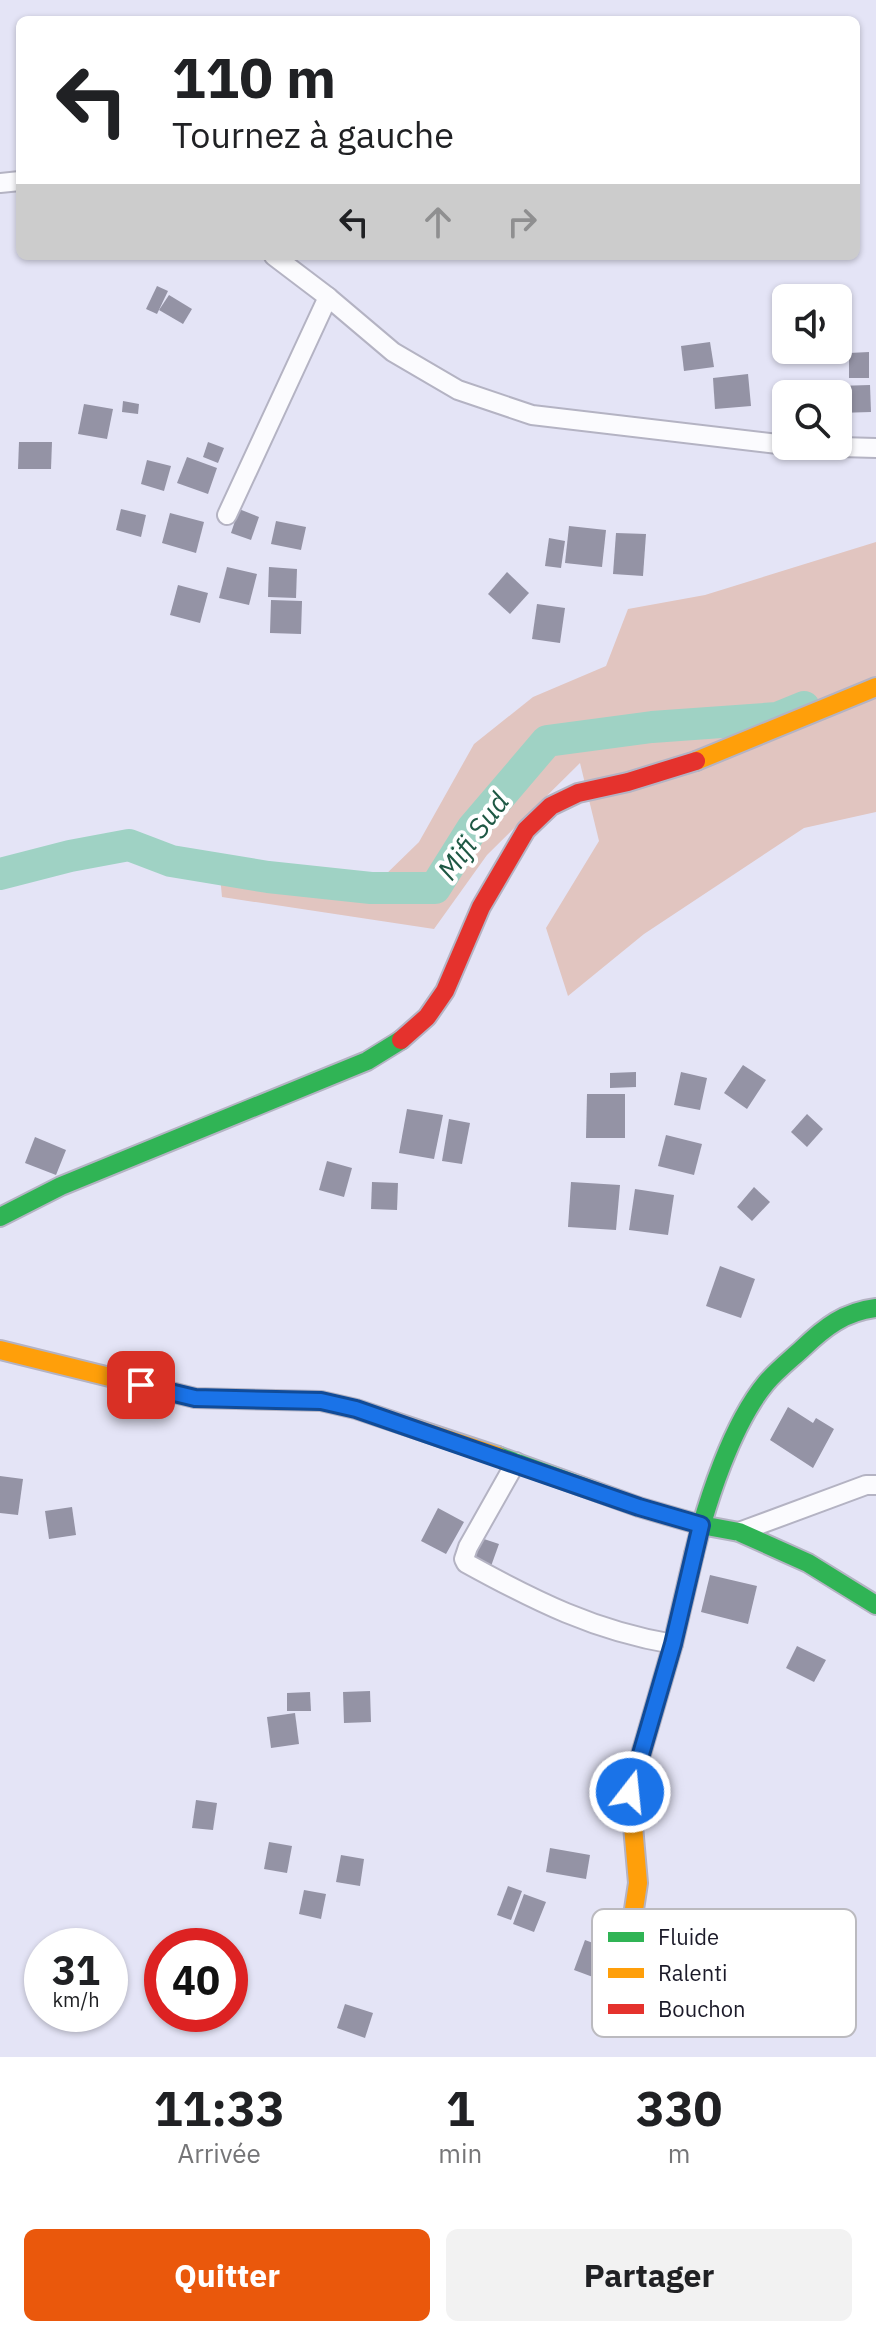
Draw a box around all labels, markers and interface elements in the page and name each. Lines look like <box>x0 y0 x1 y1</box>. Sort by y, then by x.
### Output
text: 110 m <box>172 41 336 113</box>
icon: left <box>40 48 144 152</box>
text: Tournez à gauche <box>172 111 454 158</box>
icon: left <box>332 200 376 244</box>
icon: ahead <box>416 200 460 244</box>
icon: right <box>500 200 544 244</box>
map controls <box>772 284 852 460</box>
button: sound <box>772 284 852 364</box>
button: search <box>772 380 852 460</box>
water label: Mifi Sud <box>428 784 517 887</box>
pin <box>107 1351 175 1419</box>
icon: arrive <box>119 1363 163 1407</box>
position arrow <box>588 1750 672 1834</box>
legend <box>592 1909 856 2037</box>
text: Fluide <box>658 1922 719 1951</box>
speed limit sign: 40 <box>144 1928 248 2032</box>
text: 31 <box>52 1944 100 1996</box>
text: Ralenti <box>658 1958 727 1987</box>
text: km/h <box>52 1986 100 2013</box>
text: Bouchon <box>658 1994 746 2023</box>
text: 11:33 <box>154 2077 285 2139</box>
text: 1 <box>446 2077 475 2139</box>
text: 330 <box>636 2077 722 2139</box>
text: Arrivée <box>177 2136 261 2170</box>
text: min <box>438 2136 482 2170</box>
text: m <box>668 2136 690 2170</box>
button: Quitter <box>24 2229 430 2321</box>
button: Partager <box>446 2229 852 2321</box>

